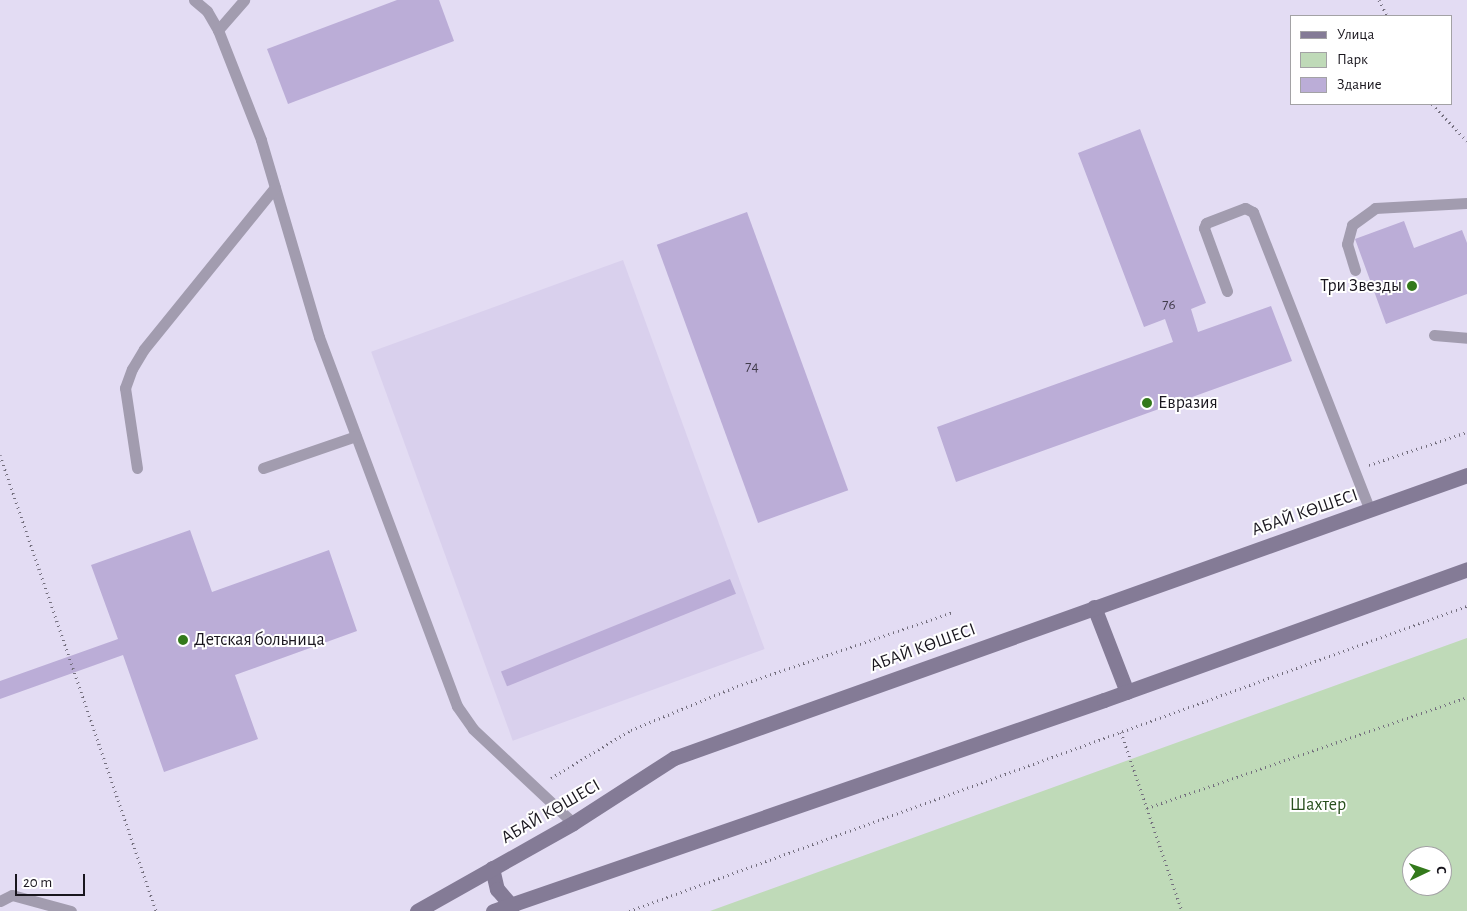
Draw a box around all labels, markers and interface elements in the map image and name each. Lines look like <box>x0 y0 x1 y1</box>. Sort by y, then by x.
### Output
legend <box>1290 15 1452 105</box>
text: Улица <box>1337 27 1374 42</box>
text: Парк <box>1337 52 1368 67</box>
text: Здание <box>1337 77 1382 92</box>
place label: Три Звезды <box>1320 275 1402 297</box>
marker: Три Звезды <box>1406 280 1418 292</box>
house number: 76 <box>1162 296 1176 314</box>
house number: 74 <box>745 358 759 376</box>
place label: Евразия <box>1158 392 1218 414</box>
marker: Евразия <box>1140 396 1154 410</box>
street label: АБАЙ КӨШЕСІ <box>1249 485 1361 541</box>
street label: АБАЙ КӨШЕСІ <box>867 619 979 677</box>
place label: Детская больница <box>194 629 325 651</box>
marker: Детская больница <box>176 633 190 647</box>
street label: АБАЙ КӨШЕСІ <box>498 775 604 849</box>
park label: Шахтер <box>1290 794 1346 816</box>
north arrow <box>1402 846 1452 896</box>
scale bar <box>18 864 88 896</box>
text: С <box>1434 866 1448 875</box>
text: 20 m <box>23 875 52 890</box>

